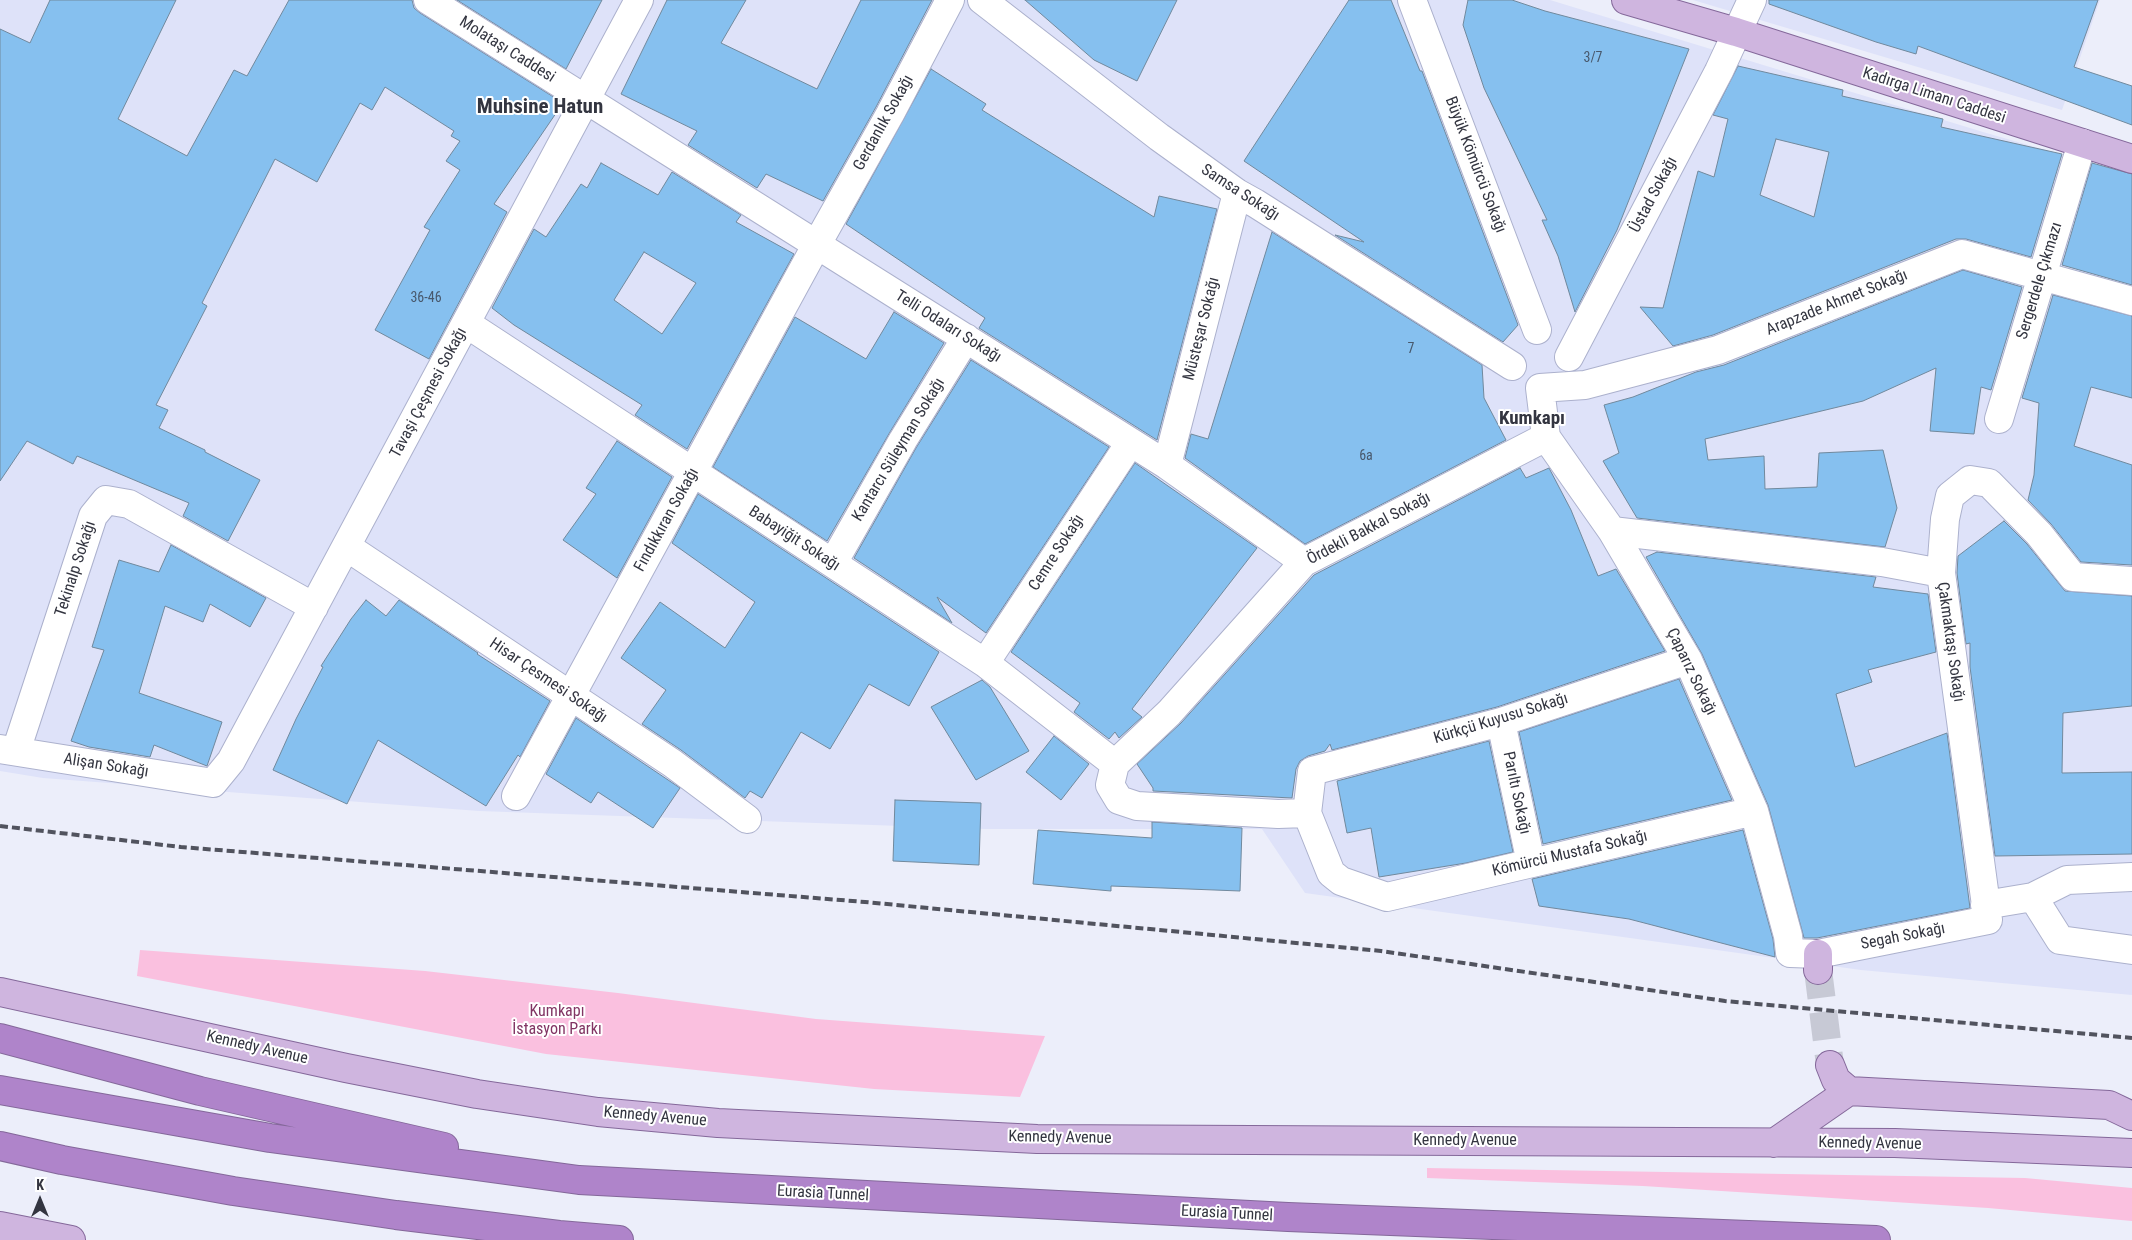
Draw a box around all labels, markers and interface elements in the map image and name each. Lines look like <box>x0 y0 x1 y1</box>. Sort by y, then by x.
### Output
street label: Molataşı Caddesi <box>455 13 559 87</box>
house number: 3/7 <box>1583 50 1603 66</box>
street label: Kadırga Limanı Caddesi <box>1860 64 2008 128</box>
street label: Gerdanlık Sokağı <box>850 72 918 174</box>
street label: Büyük Kömürcü Sokağı <box>1440 94 1510 236</box>
district label: Muhsine Hatun <box>477 95 603 121</box>
street label: Üstad Sokağı <box>1626 154 1682 236</box>
street label: Samsa Sokağı <box>1197 161 1283 225</box>
street label: Sergerdele Çıkmazı <box>2013 220 2067 342</box>
street label: Arapzade Ahmet Sokağı <box>1763 266 1911 340</box>
street label: Müsteşar Sokağı <box>1180 275 1224 383</box>
street label: Telli Odaları Sokağı <box>891 287 1005 367</box>
house number: 36-46 <box>410 290 442 306</box>
street label: Tavaşi Çeşmesi Sokağı <box>387 325 471 461</box>
house number: 7 <box>1408 341 1414 357</box>
street label: Kantarcı Süleyman Sokağı <box>849 375 949 525</box>
district label: Kumkapı <box>1499 408 1565 430</box>
house number: 6a <box>1359 448 1373 464</box>
street label: Fındıkkıran Sokağı <box>631 465 703 575</box>
street label: Ördekli Bakkal Sokağı <box>1304 488 1434 570</box>
street label: Babayiğit Sokağı <box>745 502 843 576</box>
street label: Cemre Sokağı <box>1025 511 1089 595</box>
street label: Tekinalp Sokağı <box>52 519 100 619</box>
street label: Çakmaktaşı Sokağı <box>1932 581 1968 703</box>
street label: Çaparız Sokağı <box>1662 625 1720 719</box>
street label: Hisar Çesmesi Sokağı <box>485 634 611 728</box>
street label: Kürkçü Kuyusu Sokağı <box>1432 689 1570 749</box>
street label: Alişan Sokağı <box>62 750 150 782</box>
street label: Parıltı Sokağı <box>1498 750 1534 836</box>
street label: Kömürcü Mustafa Sokağı <box>1491 827 1649 881</box>
street label: Segah Sokağı <box>1859 919 1947 955</box>
park label: Kumkapı İstasyon Parkı <box>512 1002 602 1040</box>
street label: Kennedy Avenue <box>204 1027 310 1069</box>
street label: Kennedy Avenue <box>603 1103 707 1131</box>
street label: Kennedy Avenue <box>1008 1127 1112 1149</box>
street label: Kennedy Avenue <box>1413 1131 1517 1151</box>
street label: Kennedy Avenue <box>1818 1133 1922 1155</box>
north arrow <box>15 1175 65 1225</box>
text: K <box>36 1177 44 1193</box>
street label: Eurasia Tunnel <box>777 1182 869 1206</box>
street label: Eurasia Tunnel <box>1181 1202 1273 1226</box>

